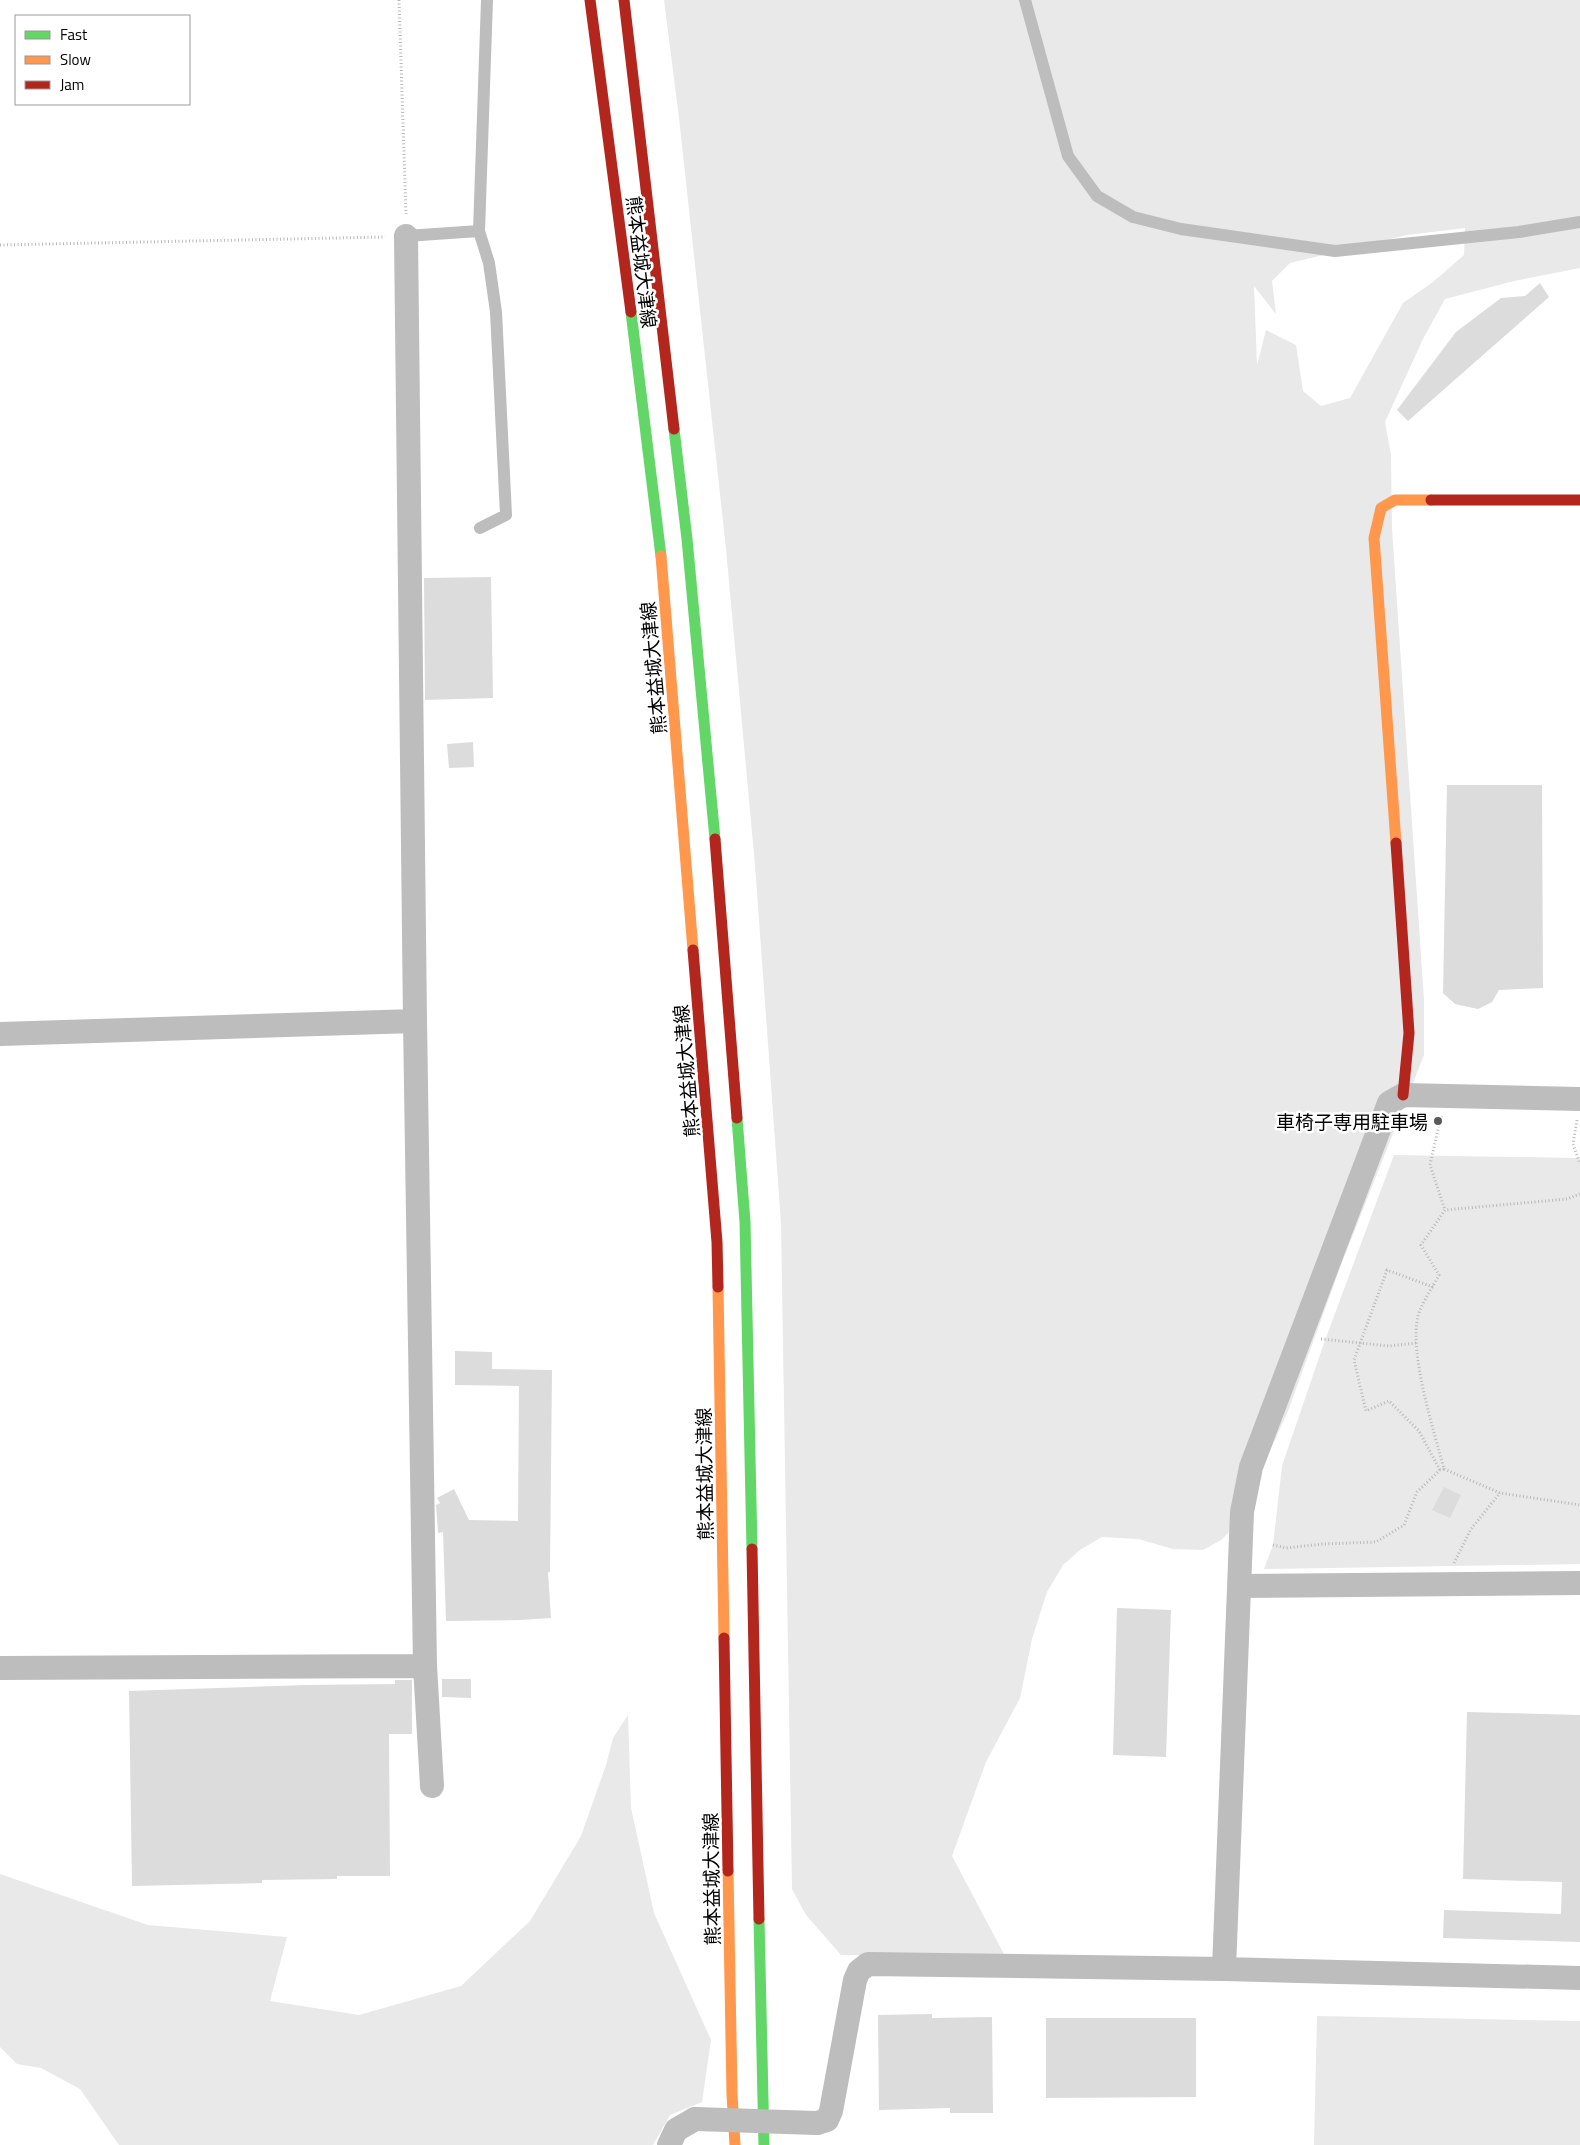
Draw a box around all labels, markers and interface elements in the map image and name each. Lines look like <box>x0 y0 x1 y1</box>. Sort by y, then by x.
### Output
legend <box>15 15 190 105</box>
text: Fast <box>60 23 88 46</box>
text: Slow <box>60 48 91 71</box>
text: Jam <box>60 73 84 96</box>
street label: 熊本益城大津線 <box>620 194 664 330</box>
street label: 熊本益城大津線 <box>633 600 673 736</box>
street label: 熊本益城大津線 <box>666 1003 706 1139</box>
place label: 車椅子専用駐車場 <box>1276 1107 1428 1136</box>
marker: 車椅子専用駐車場 <box>1432 1115 1444 1127</box>
street label: 熊本益城大津線 <box>688 1407 720 1541</box>
street label: 熊本益城大津線 <box>695 1812 727 1946</box>

